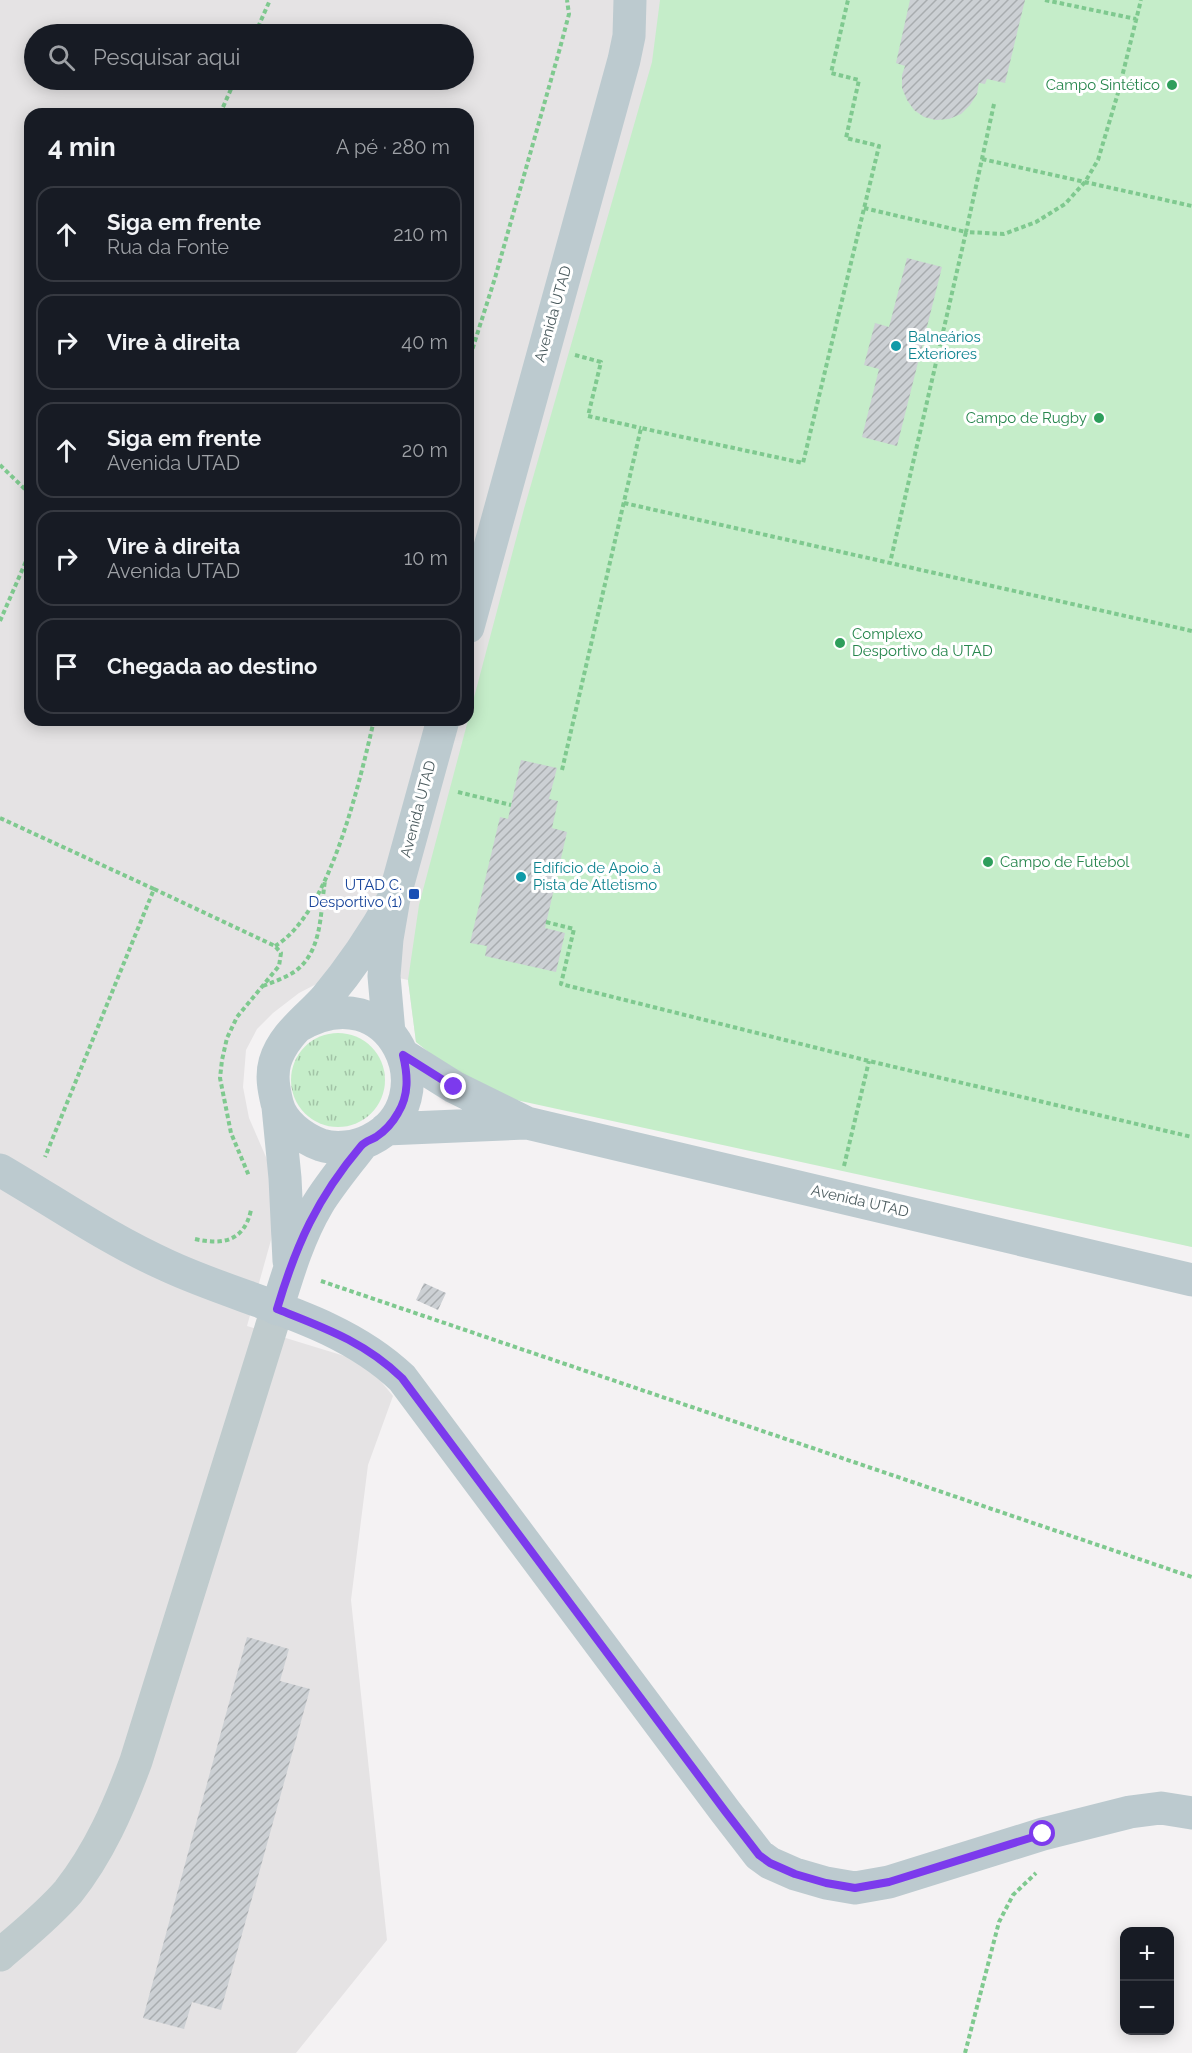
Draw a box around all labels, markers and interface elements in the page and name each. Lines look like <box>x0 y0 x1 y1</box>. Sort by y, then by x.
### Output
search box <box>24 24 474 90</box>
icon: search <box>45 41 78 74</box>
text: Pesquisar aqui <box>93 44 240 70</box>
place label: Campo Sintético <box>1046 76 1160 94</box>
marker: Campo Sintético <box>1165 78 1179 92</box>
text: 4 min <box>48 132 116 162</box>
text: A pé · 280 m <box>336 135 450 159</box>
text: Siga em frente <box>107 209 261 235</box>
icon: ahead <box>50 218 83 251</box>
text: 210 m <box>393 222 448 246</box>
text: Rua da Fonte <box>107 235 229 259</box>
street label: Avenida UTAD <box>531 263 575 364</box>
icon: right <box>50 326 83 359</box>
place label: Balneários Exteriores <box>908 328 981 363</box>
text: Vire à direita <box>107 329 240 355</box>
text: 40 m <box>401 330 448 354</box>
marker: Balneários Exteriores <box>889 339 903 353</box>
place label: Campo de Rugby <box>966 409 1087 427</box>
marker: Campo de Rugby <box>1092 411 1106 425</box>
text: Siga em frente <box>107 425 261 451</box>
icon: ahead <box>50 434 83 467</box>
text: 20 m <box>402 438 448 462</box>
text: Avenida UTAD <box>107 451 240 475</box>
text: Vire à direita <box>107 533 240 559</box>
icon: right <box>50 542 83 575</box>
text: 10 m <box>404 546 448 570</box>
text: Avenida UTAD <box>107 559 240 583</box>
place label: Complexo Desportivo da UTAD <box>852 625 993 660</box>
marker: Complexo Desportivo da UTAD <box>833 636 847 650</box>
icon: arrive <box>50 650 83 683</box>
text: Chegada ao destino <box>107 653 317 679</box>
street label: Avenida UTAD <box>396 758 440 860</box>
place label: Campo de Futebol <box>1000 853 1130 871</box>
marker: Campo de Futebol <box>981 855 995 869</box>
place label: Edifício de Apoio à Pista de Atletismo <box>533 859 661 894</box>
marker: Edifício de Apoio à Pista de Atletismo <box>514 870 528 884</box>
place label: UTAD C. Desportivo (1) <box>309 876 402 911</box>
marker: UTAD C. Desportivo (1) <box>407 887 421 901</box>
route end <box>440 1073 466 1099</box>
street label: Avenida UTAD <box>809 1181 911 1221</box>
route start <box>1029 1820 1055 1846</box>
map controls <box>1120 1927 1174 2035</box>
button: + <box>1120 1927 1174 1981</box>
button: − <box>1120 1981 1174 2035</box>

